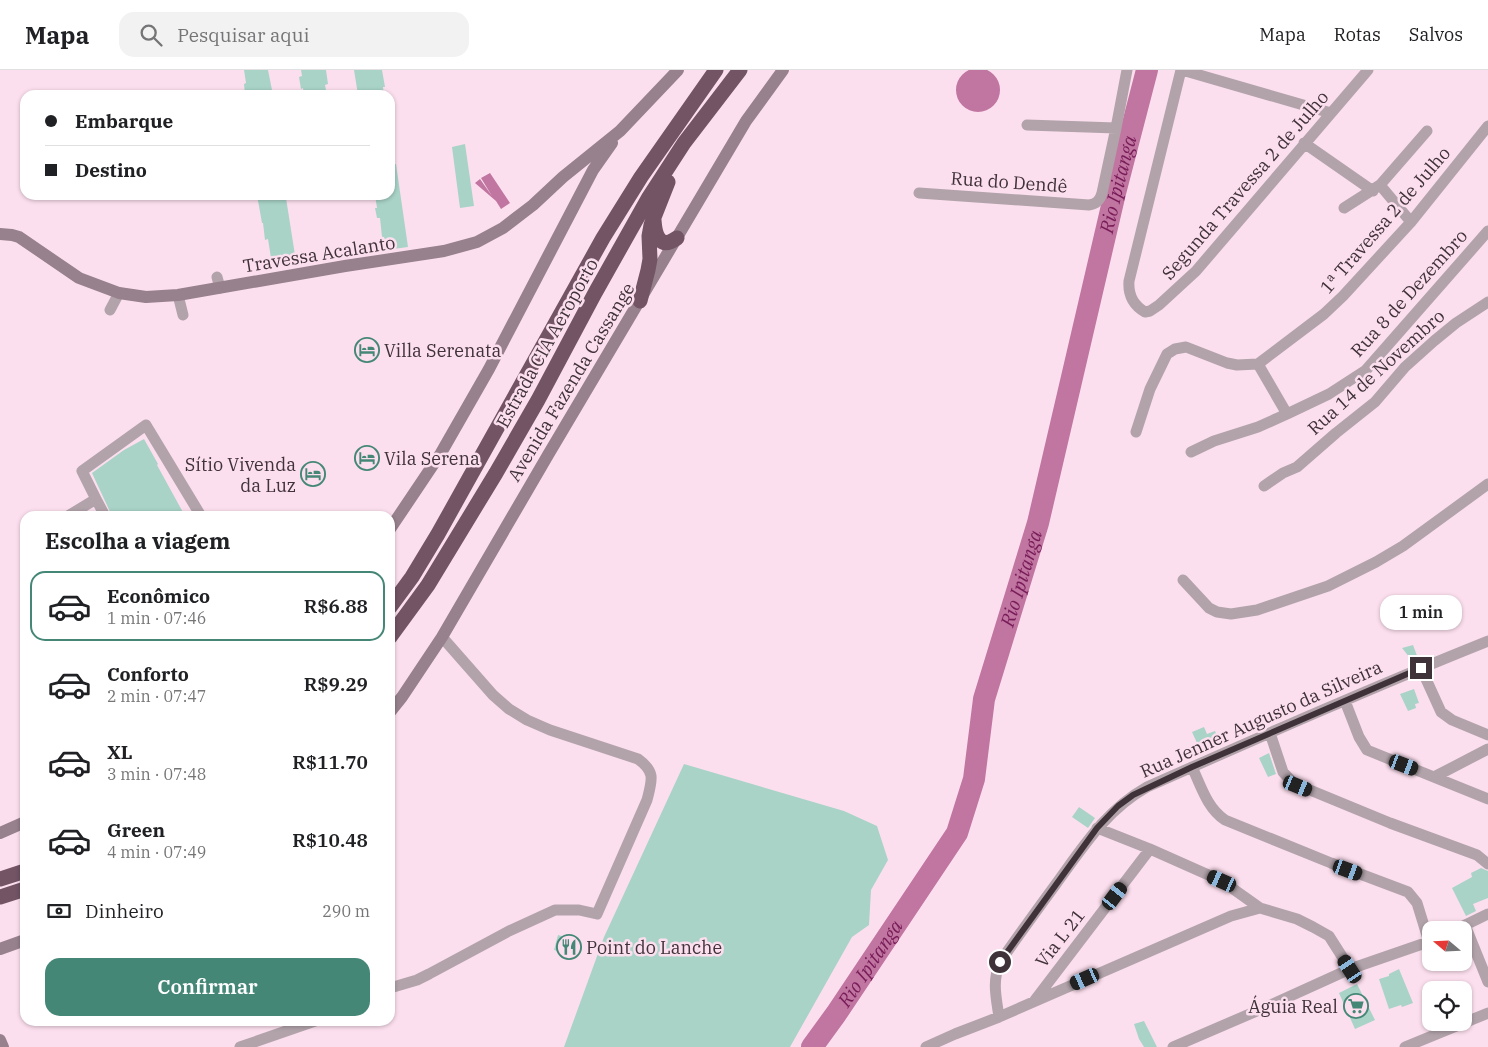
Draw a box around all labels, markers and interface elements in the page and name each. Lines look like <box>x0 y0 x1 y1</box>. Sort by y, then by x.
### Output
search box <box>119 12 469 57</box>
text: Mapa <box>25 19 89 51</box>
icon: search <box>137 21 165 49</box>
text: Pesquisar aqui <box>177 23 309 47</box>
text: Mapa <box>1259 23 1306 46</box>
text: Rotas <box>1334 23 1381 46</box>
text: Salvos <box>1409 23 1463 46</box>
street label: Segunda Travessa 2 de Julho <box>1157 86 1333 284</box>
text: Embarque <box>75 109 173 133</box>
water label: Rio Ipitanga <box>1094 132 1142 236</box>
street label: 1ª Travessa 2 de Julho <box>1315 142 1455 298</box>
text: Destino <box>75 158 147 182</box>
street label: Rua do Dendê <box>950 166 1068 198</box>
street label: Rua 8 de Dezembro <box>1346 224 1472 362</box>
street label: Travessa Acalanto <box>241 231 397 277</box>
street label: Estrada CIA Aeroporto <box>491 254 603 432</box>
street label: Avenida Fazenda Cassange <box>502 278 640 486</box>
street label: Rua 14 de Novembro <box>1303 304 1449 440</box>
hotel icon: Villa Serenata <box>354 337 380 363</box>
place label: Villa Serenata <box>384 339 501 362</box>
hotel icon: Vila Serena <box>354 445 380 471</box>
place label: Vila Serena <box>384 447 480 470</box>
place label: Sítio Vivenda da Luz <box>185 453 296 497</box>
hotel icon: Sítio Vivenda da Luz <box>300 461 326 487</box>
text: Escolha a viagem <box>45 526 230 555</box>
water label: Rio Ipitanga <box>995 526 1047 630</box>
icon: car <box>47 584 92 629</box>
text: Econômico <box>107 584 210 608</box>
text: R$6.88 <box>304 594 368 618</box>
callout: 1 min <box>1380 596 1462 630</box>
text: 1 min <box>1399 602 1443 622</box>
text: 1 min · 07:46 <box>107 608 206 628</box>
street label: Rua Jenner Augusto da Silveira <box>1137 655 1386 783</box>
route end <box>1410 657 1432 679</box>
icon: car <box>47 662 92 707</box>
text: Conforto <box>107 662 189 686</box>
text: R$9.29 <box>304 672 368 696</box>
text: 2 min · 07:47 <box>107 686 206 706</box>
icon: car <box>47 740 92 785</box>
text: XL <box>107 740 133 764</box>
text: R$11.70 <box>292 750 368 774</box>
car <box>1387 753 1420 777</box>
text: 3 min · 07:48 <box>107 764 206 784</box>
car <box>1281 773 1314 799</box>
icon: car <box>47 818 92 863</box>
text: Green <box>107 818 165 842</box>
text: R$10.48 <box>292 828 368 852</box>
text: 4 min · 07:49 <box>107 842 206 862</box>
car <box>1331 858 1364 882</box>
car <box>1205 868 1238 894</box>
car <box>1099 880 1130 912</box>
icon: cash <box>45 897 73 925</box>
text: Dinheiro <box>85 899 164 923</box>
text: 290 m <box>322 901 370 921</box>
street label: Via L 21 <box>1030 904 1090 972</box>
water label: Rio Ipitanga <box>832 914 908 1012</box>
north arrow <box>1422 921 1472 971</box>
map controls <box>1422 921 1472 1031</box>
restaurant icon: Point do Lanche <box>556 934 582 960</box>
place label: Point do Lanche <box>586 936 722 959</box>
route start <box>989 951 1011 973</box>
car <box>1335 952 1364 986</box>
button: Confirmar <box>45 958 370 1016</box>
car <box>1068 966 1101 992</box>
button: locate <box>1422 981 1472 1031</box>
supermarket icon: Águia Real <box>1343 993 1369 1019</box>
place label: Águia Real <box>1248 995 1338 1018</box>

